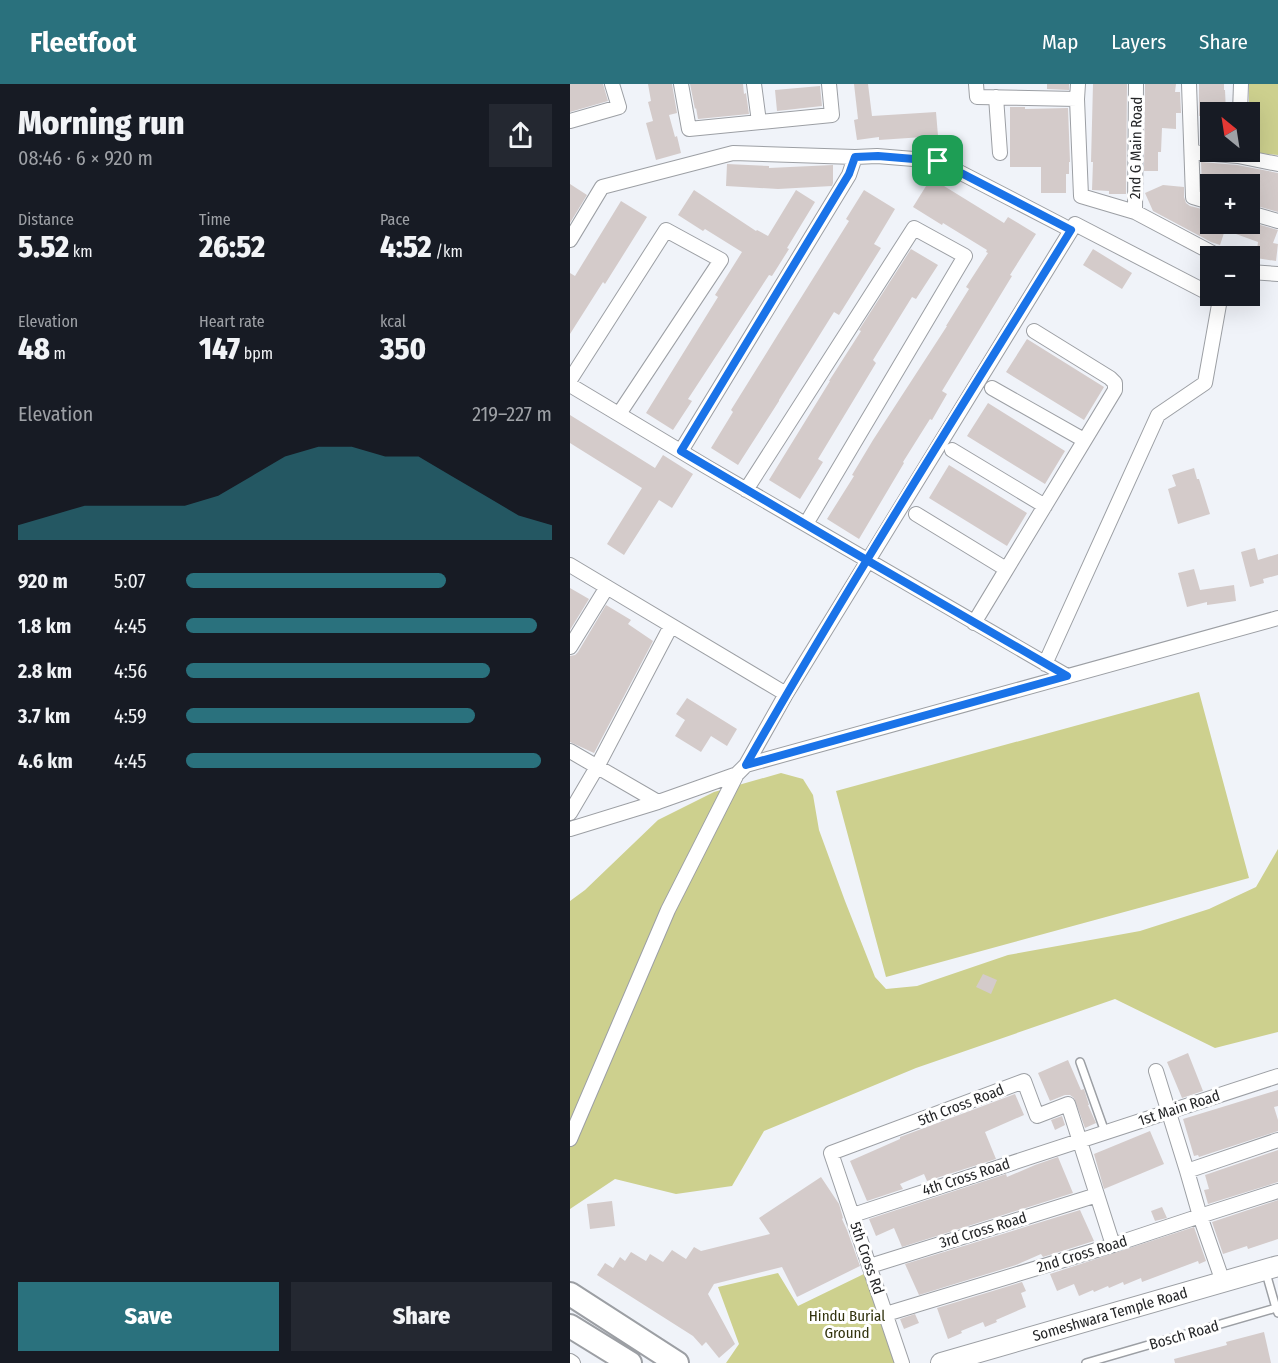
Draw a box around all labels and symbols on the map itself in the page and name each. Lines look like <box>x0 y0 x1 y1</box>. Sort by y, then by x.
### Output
street label: 2nd G Main Road <box>1126 97 1146 199</box>
north arrow <box>1200 102 1260 162</box>
pin <box>912 135 963 186</box>
street label: 5th Cross Road <box>916 1080 1006 1130</box>
street label: 1st Main Road <box>1136 1086 1222 1130</box>
street label: 4th Cross Road <box>920 1154 1012 1200</box>
street label: 3rd Cross Road <box>937 1208 1029 1252</box>
street label: 5th Cross Rd <box>846 1219 888 1297</box>
street label: 2nd Cross Road <box>1035 1232 1129 1276</box>
street label: Someshwara Temple Road <box>1031 1283 1190 1345</box>
park label: Hindu Burial Ground <box>809 1307 885 1342</box>
street label: Bosch Road <box>1147 1317 1221 1353</box>

